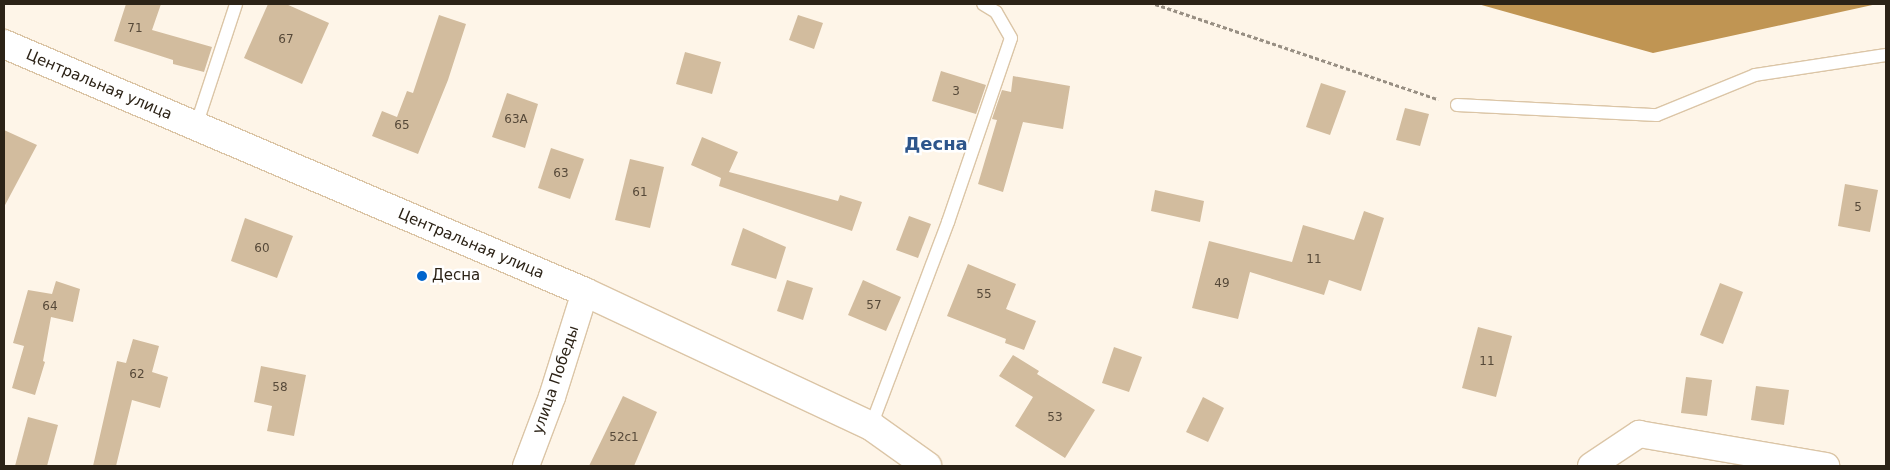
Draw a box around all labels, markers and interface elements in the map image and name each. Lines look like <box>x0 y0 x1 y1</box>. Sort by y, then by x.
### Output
house number: 71 <box>127 22 143 36</box>
house number: 67 <box>278 33 294 47</box>
street label: Центральная улица <box>23 46 175 124</box>
house number: 3 <box>952 85 960 99</box>
house number: 63А <box>504 113 528 127</box>
house number: 65 <box>394 119 410 133</box>
district label: Десна <box>904 133 968 155</box>
house number: 63 <box>553 167 569 181</box>
house number: 61 <box>632 186 648 200</box>
house number: 5 <box>1854 201 1862 215</box>
street label: Центральная улица <box>395 205 547 283</box>
house number: 60 <box>254 242 270 256</box>
house number: 11 <box>1306 253 1322 267</box>
place label: Десна <box>432 267 480 285</box>
marker: Десна <box>416 270 428 282</box>
house number: 49 <box>1214 277 1230 291</box>
house number: 55 <box>976 288 992 302</box>
house number: 57 <box>866 299 882 313</box>
house number: 64 <box>42 300 58 314</box>
street label: улица Победы <box>529 323 583 437</box>
house number: 11 <box>1479 355 1495 369</box>
house number: 62 <box>129 368 145 382</box>
house number: 58 <box>272 381 288 395</box>
house number: 53 <box>1047 411 1063 425</box>
house number: 52с1 <box>609 431 639 445</box>

